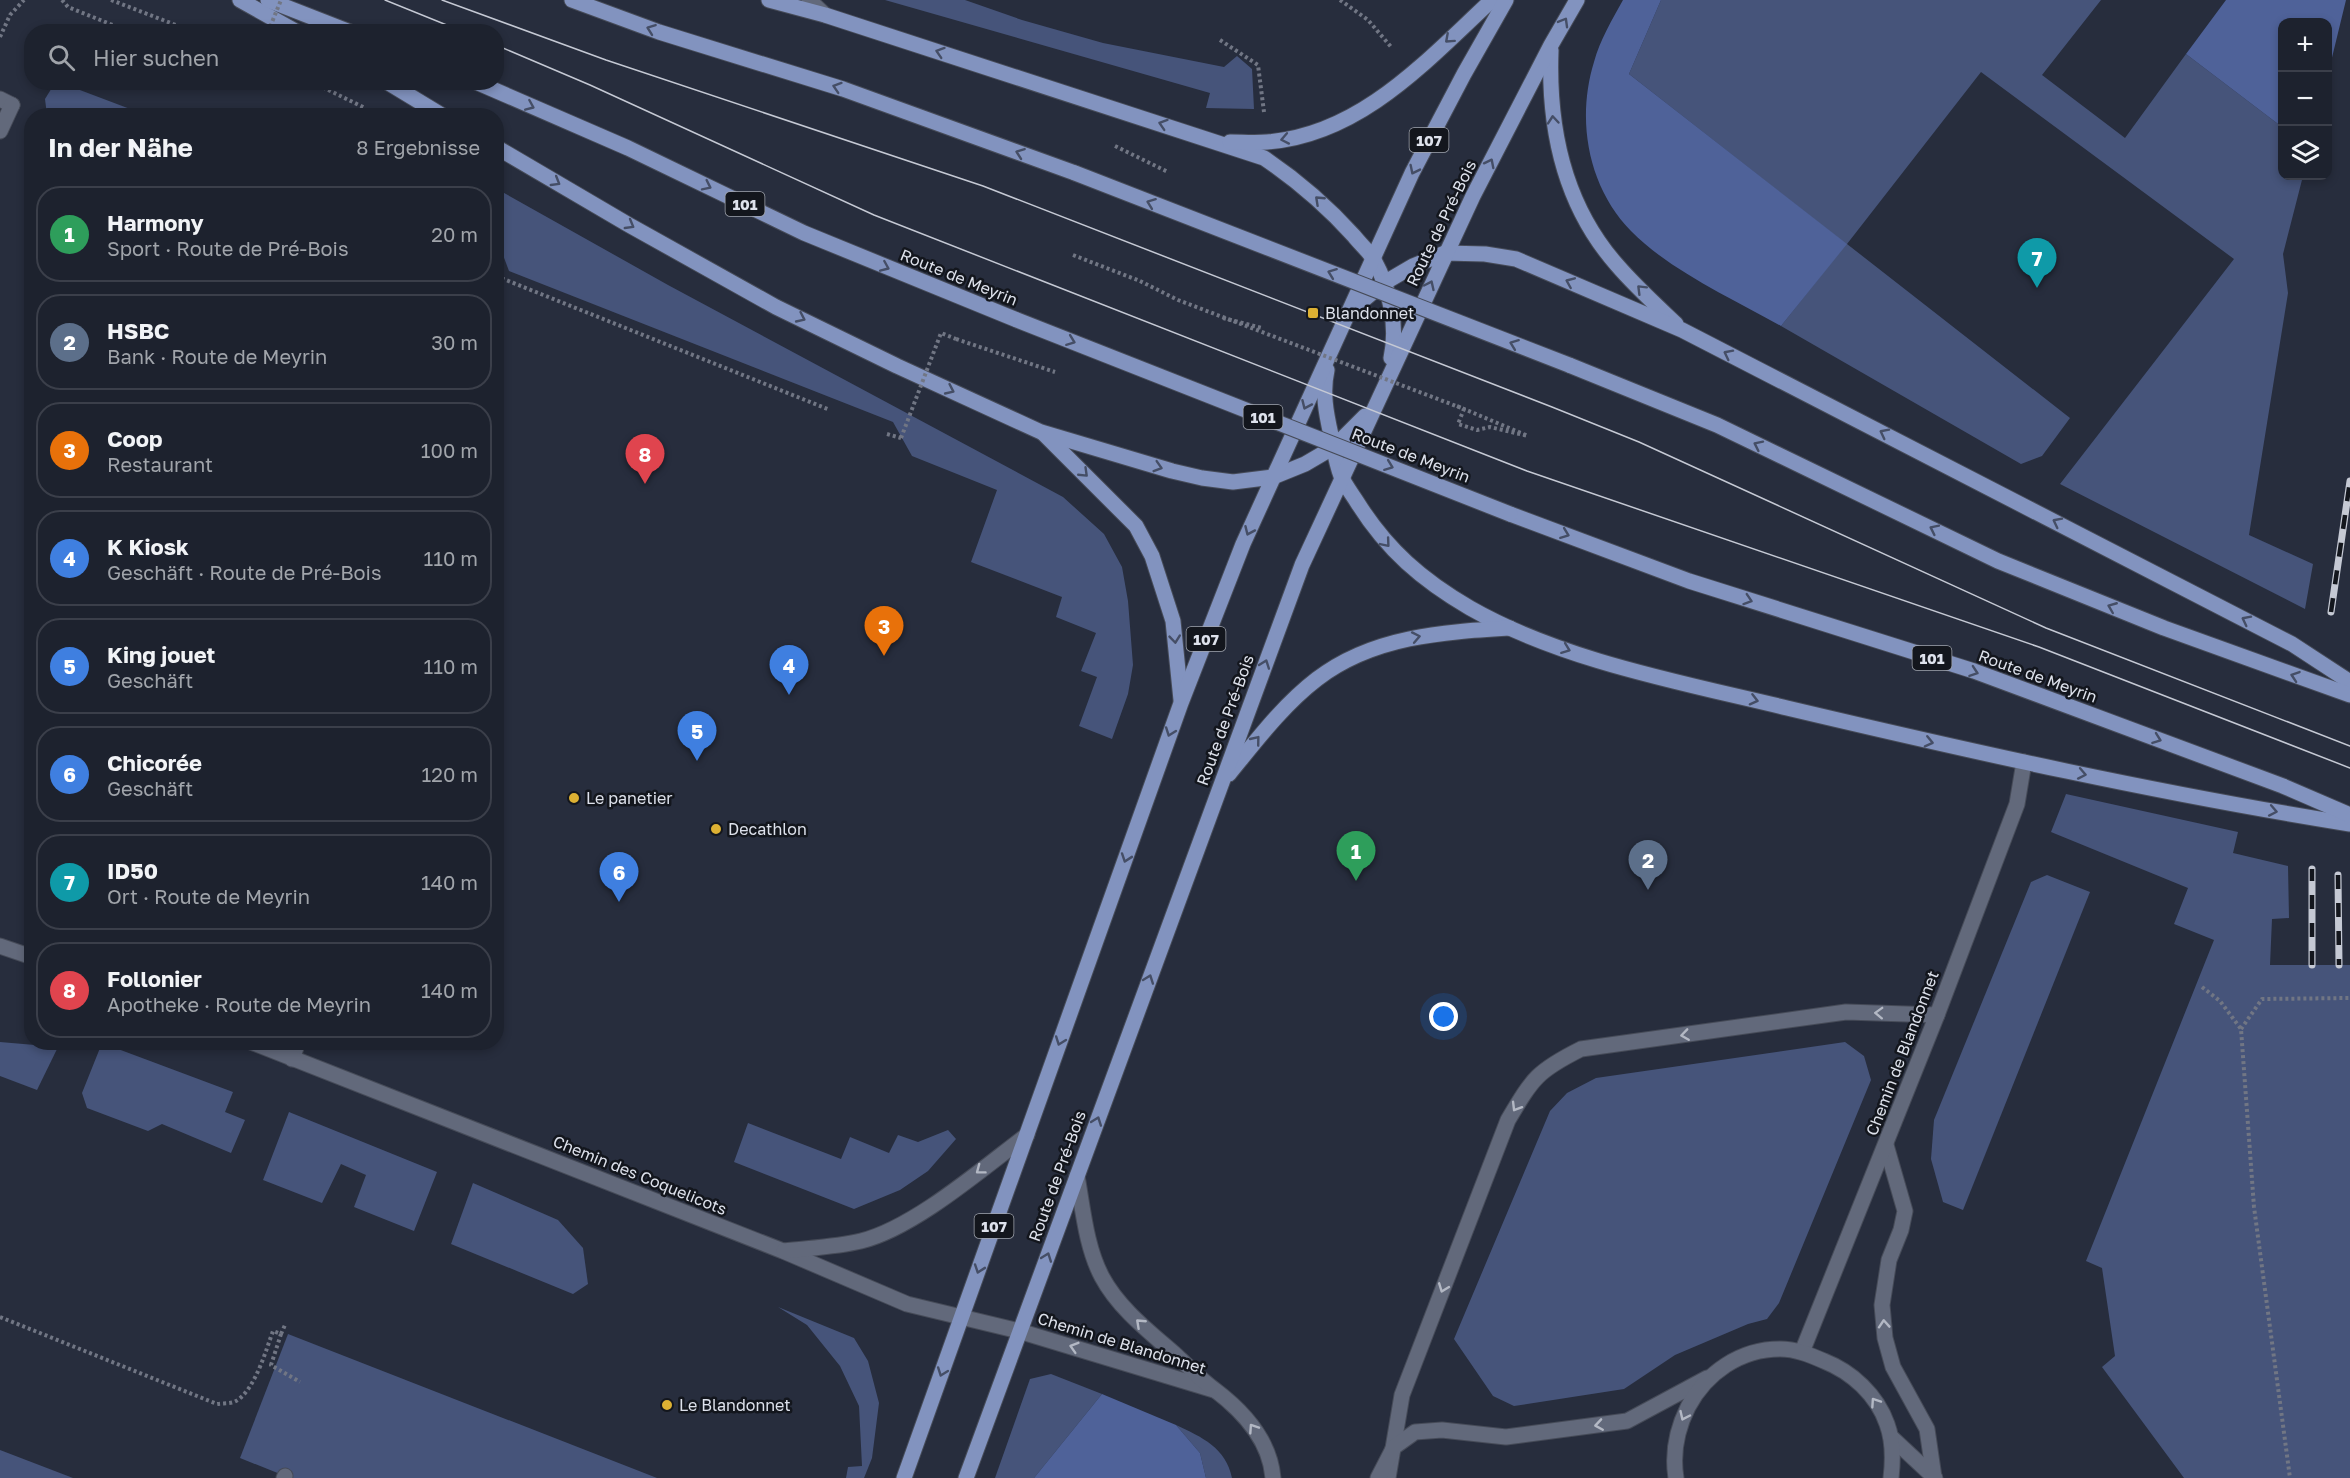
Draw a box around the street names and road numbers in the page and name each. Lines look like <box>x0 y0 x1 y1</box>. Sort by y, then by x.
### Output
road number: 107 <box>1410 128 1448 152</box>
street label: Route de Pré-Bois <box>1402 157 1480 289</box>
road number: 101 <box>726 192 764 216</box>
street label: Route de Meyrin <box>897 244 1021 310</box>
road number: 101 <box>1244 405 1282 429</box>
street label: Route de Meyrin <box>1349 423 1473 487</box>
road number: 107 <box>1186 627 1226 651</box>
street label: Route de Meyrin <box>1976 645 2100 707</box>
road number: 101 <box>1912 646 1952 670</box>
street label: Route de Pré-Bois <box>1192 652 1258 788</box>
street label: Chemin de Blandonnet <box>1861 968 1943 1138</box>
street label: Route de Pré-Bois <box>1024 1108 1090 1244</box>
street label: Chemin des Coquelicots <box>550 1131 730 1219</box>
road number: 107 <box>974 1214 1014 1238</box>
street label: Chemin de Blandonnet <box>1035 1308 1209 1378</box>

